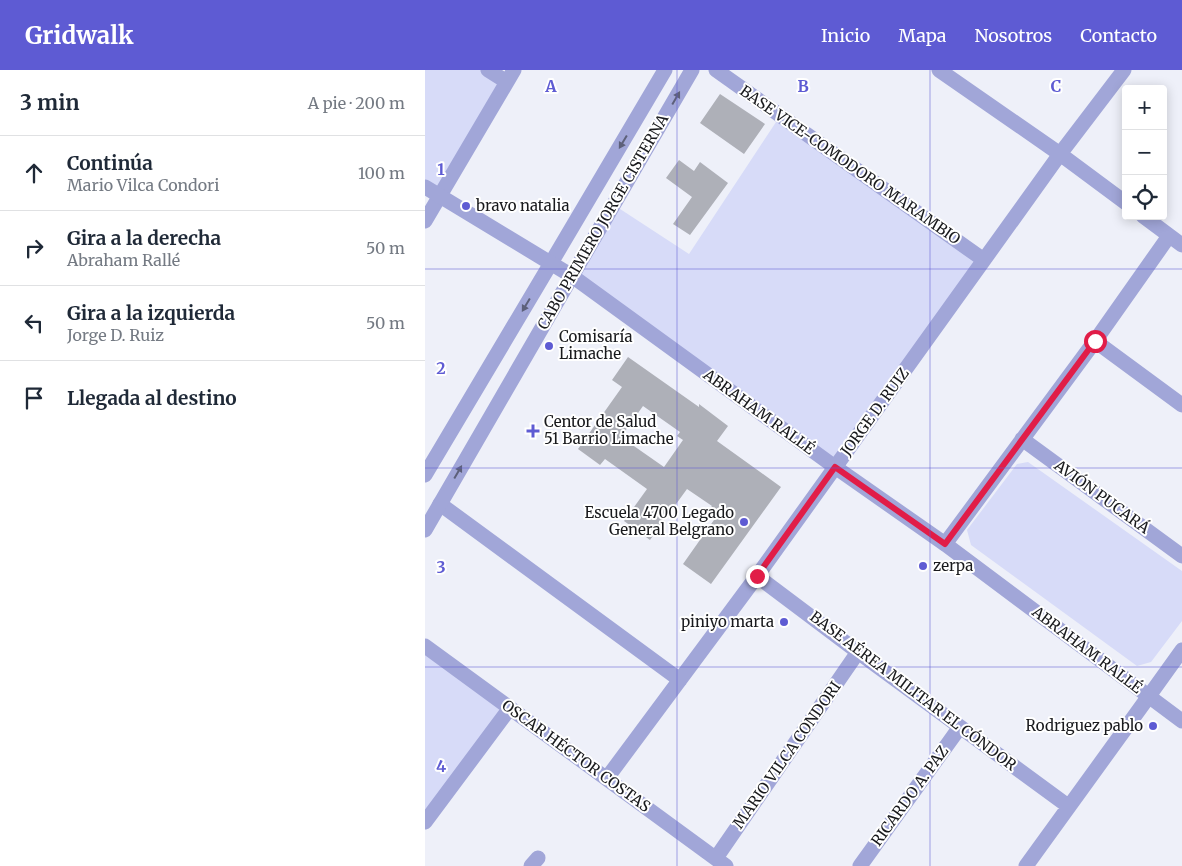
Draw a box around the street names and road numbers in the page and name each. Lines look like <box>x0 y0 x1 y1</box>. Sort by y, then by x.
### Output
street label: BASE VICE-COMODORO MARAMBIO <box>736 82 964 248</box>
street label: CABO PRIMERO JORGE CISTERNA <box>533 110 672 333</box>
street label: ABRAHAM RALLÉ <box>699 363 820 459</box>
street label: JORGE D. RUIZ <box>836 364 913 460</box>
street label: AVIÓN PUCARÁ <box>1050 454 1155 538</box>
street label: ABRAHAM RALLÉ <box>1028 601 1147 697</box>
street label: BASE AÉREA MILITAR EL CÓNDOR <box>806 606 1021 775</box>
street label: MARIO VILCA CONDORI <box>729 677 845 832</box>
street label: OSCAR HÉCTOR COSTAS <box>498 695 655 816</box>
street label: RICARDO A. PAZ <box>867 742 953 850</box>

